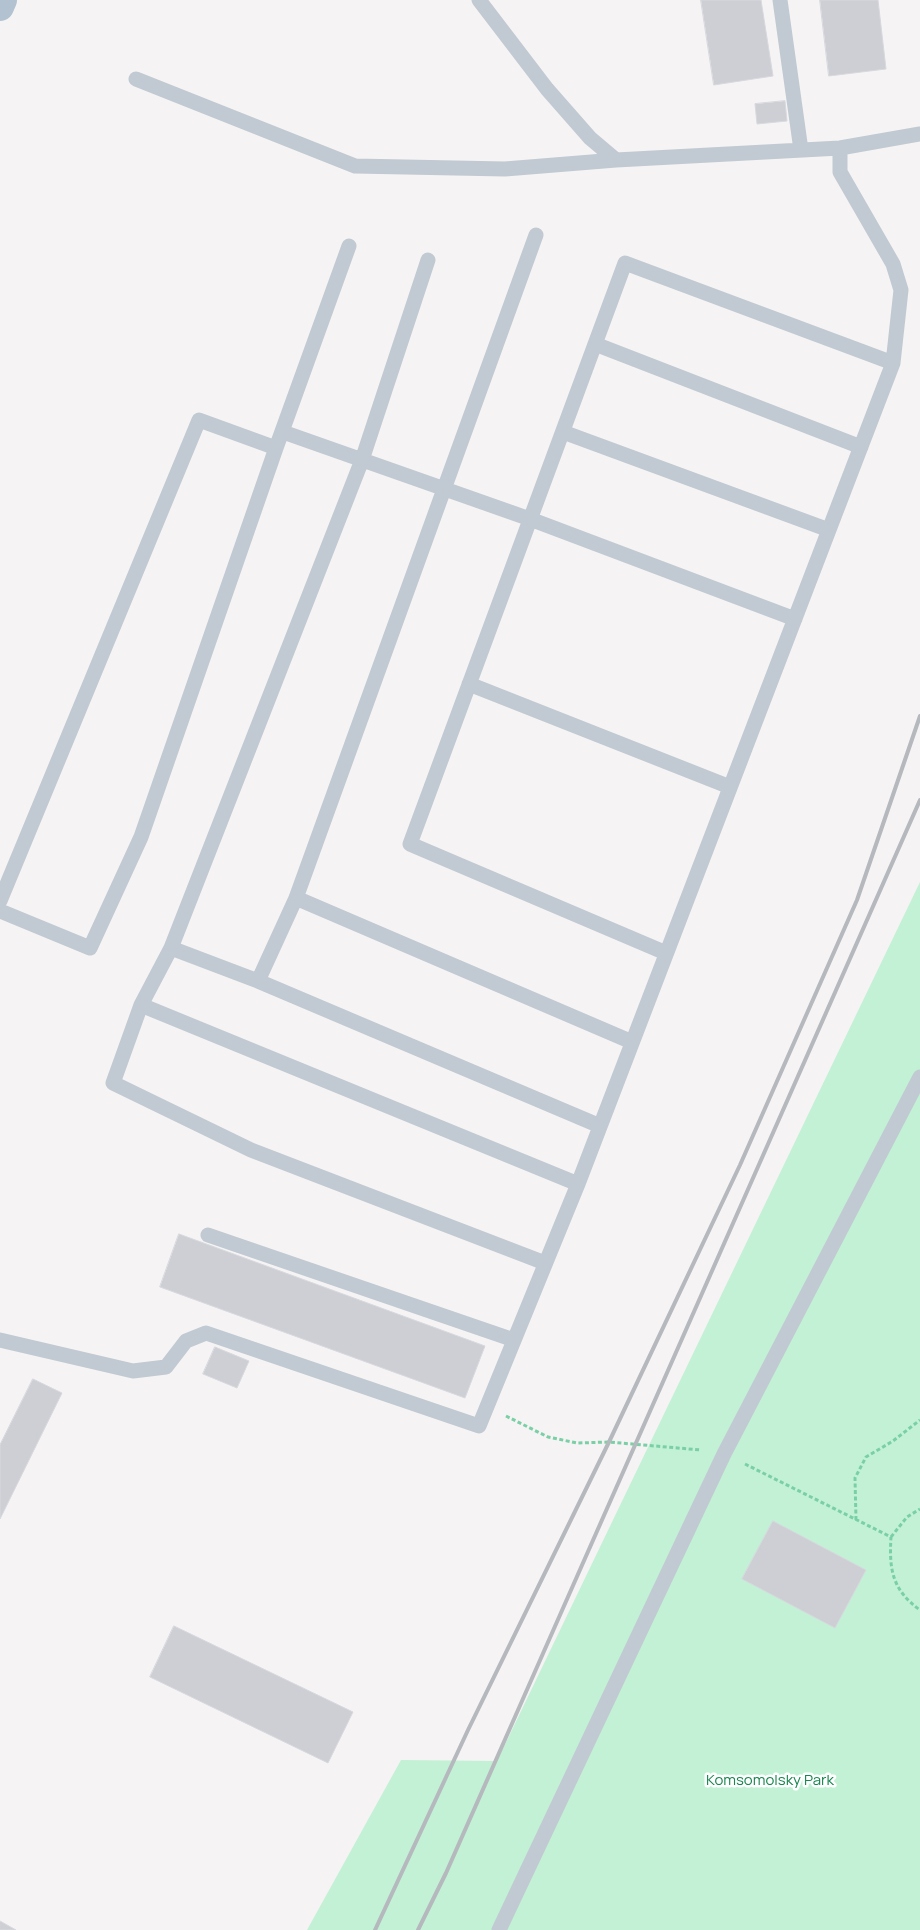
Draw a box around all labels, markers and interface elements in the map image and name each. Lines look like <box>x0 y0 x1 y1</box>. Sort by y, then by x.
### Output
park label: Komsomolsky Park <box>706 1772 834 1790</box>

